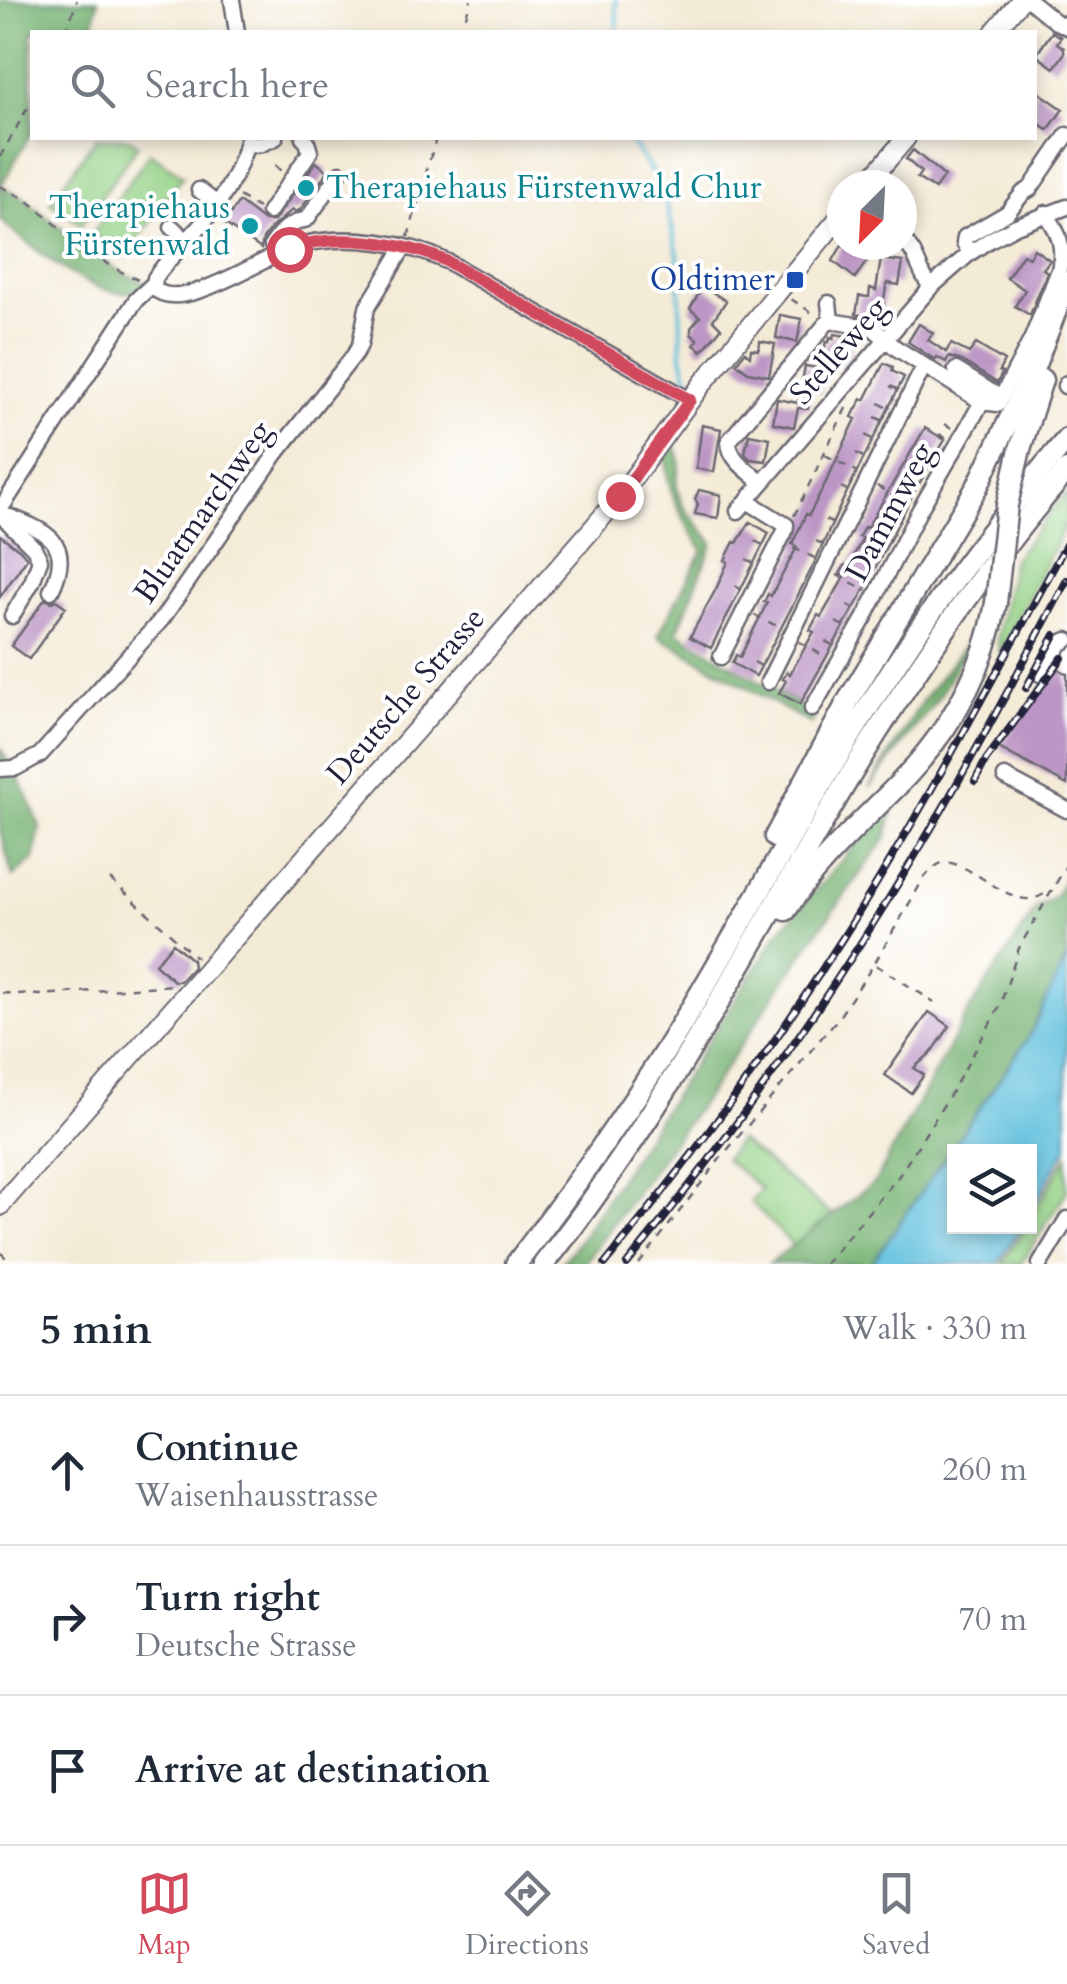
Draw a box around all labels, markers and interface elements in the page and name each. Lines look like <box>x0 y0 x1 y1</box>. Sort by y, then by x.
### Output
search box <box>30 30 1037 140</box>
icon: search <box>65 58 120 113</box>
text: Search here <box>145 59 329 111</box>
place label: Therapiehaus Fürstenwald Chur <box>326 166 762 210</box>
north arrow <box>827 170 917 260</box>
marker: Therapiehaus Fürstenwald Chur <box>295 177 317 199</box>
place label: Therapiehaus Fürstenwald <box>49 186 230 267</box>
marker: Therapiehaus Fürstenwald <box>239 215 261 237</box>
route start <box>267 227 313 273</box>
place label: Oldtimer <box>650 258 775 302</box>
marker: Oldtimer <box>784 269 806 291</box>
street label: Stelleweg <box>780 288 898 414</box>
street label: Bluatmarchweg <box>124 412 282 612</box>
street label: Dammweg <box>835 434 945 589</box>
route end <box>598 474 644 520</box>
street label: Deutsche Strasse <box>317 598 495 794</box>
map controls <box>947 1144 1037 1234</box>
button: layers <box>947 1144 1037 1234</box>
text: 5 min <box>40 1301 152 1358</box>
text: Walk · 330 m <box>842 1307 1027 1351</box>
text: Continue <box>135 1422 299 1474</box>
icon: ahead <box>40 1443 95 1498</box>
text: 260 m <box>942 1448 1027 1492</box>
text: Waisenhausstrasse <box>135 1474 379 1518</box>
text: Turn right <box>135 1572 320 1624</box>
icon: right <box>40 1593 95 1648</box>
text: 70 m <box>959 1598 1027 1642</box>
text: Deutsche Strasse <box>135 1624 357 1668</box>
icon: arrive <box>40 1743 95 1798</box>
text: Arrive at destination <box>135 1744 490 1796</box>
tab: Map <box>137 1866 192 1964</box>
tab: Directions <box>465 1866 589 1964</box>
tab: Saved <box>862 1866 930 1964</box>

